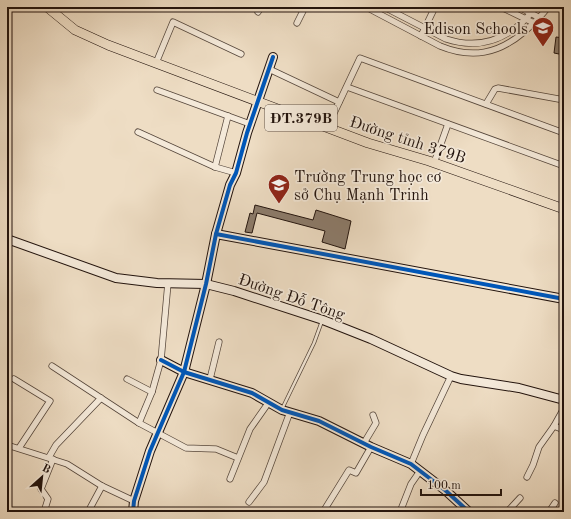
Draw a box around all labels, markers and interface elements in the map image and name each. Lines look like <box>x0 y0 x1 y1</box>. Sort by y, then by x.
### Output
school or university icon: Edison Schools <box>530 15 556 48</box>
place label: Edison Schools <box>424 22 528 38</box>
road number: ĐT.379B <box>265 105 337 131</box>
street label: Đường tỉnh 379B <box>347 115 467 167</box>
place label: Trường Trung học cơ sở Chụ Mạnh Trinh <box>294 170 442 204</box>
school or university icon: Trường Trung học cơ sở Chụ Mạnh Trinh <box>266 172 292 205</box>
street label: Đường Đỗ Tông <box>236 269 348 324</box>
north arrow <box>22 457 62 497</box>
text: B <box>40 463 52 476</box>
scale bar <box>421 471 501 497</box>
text: 100 m <box>427 480 461 492</box>

